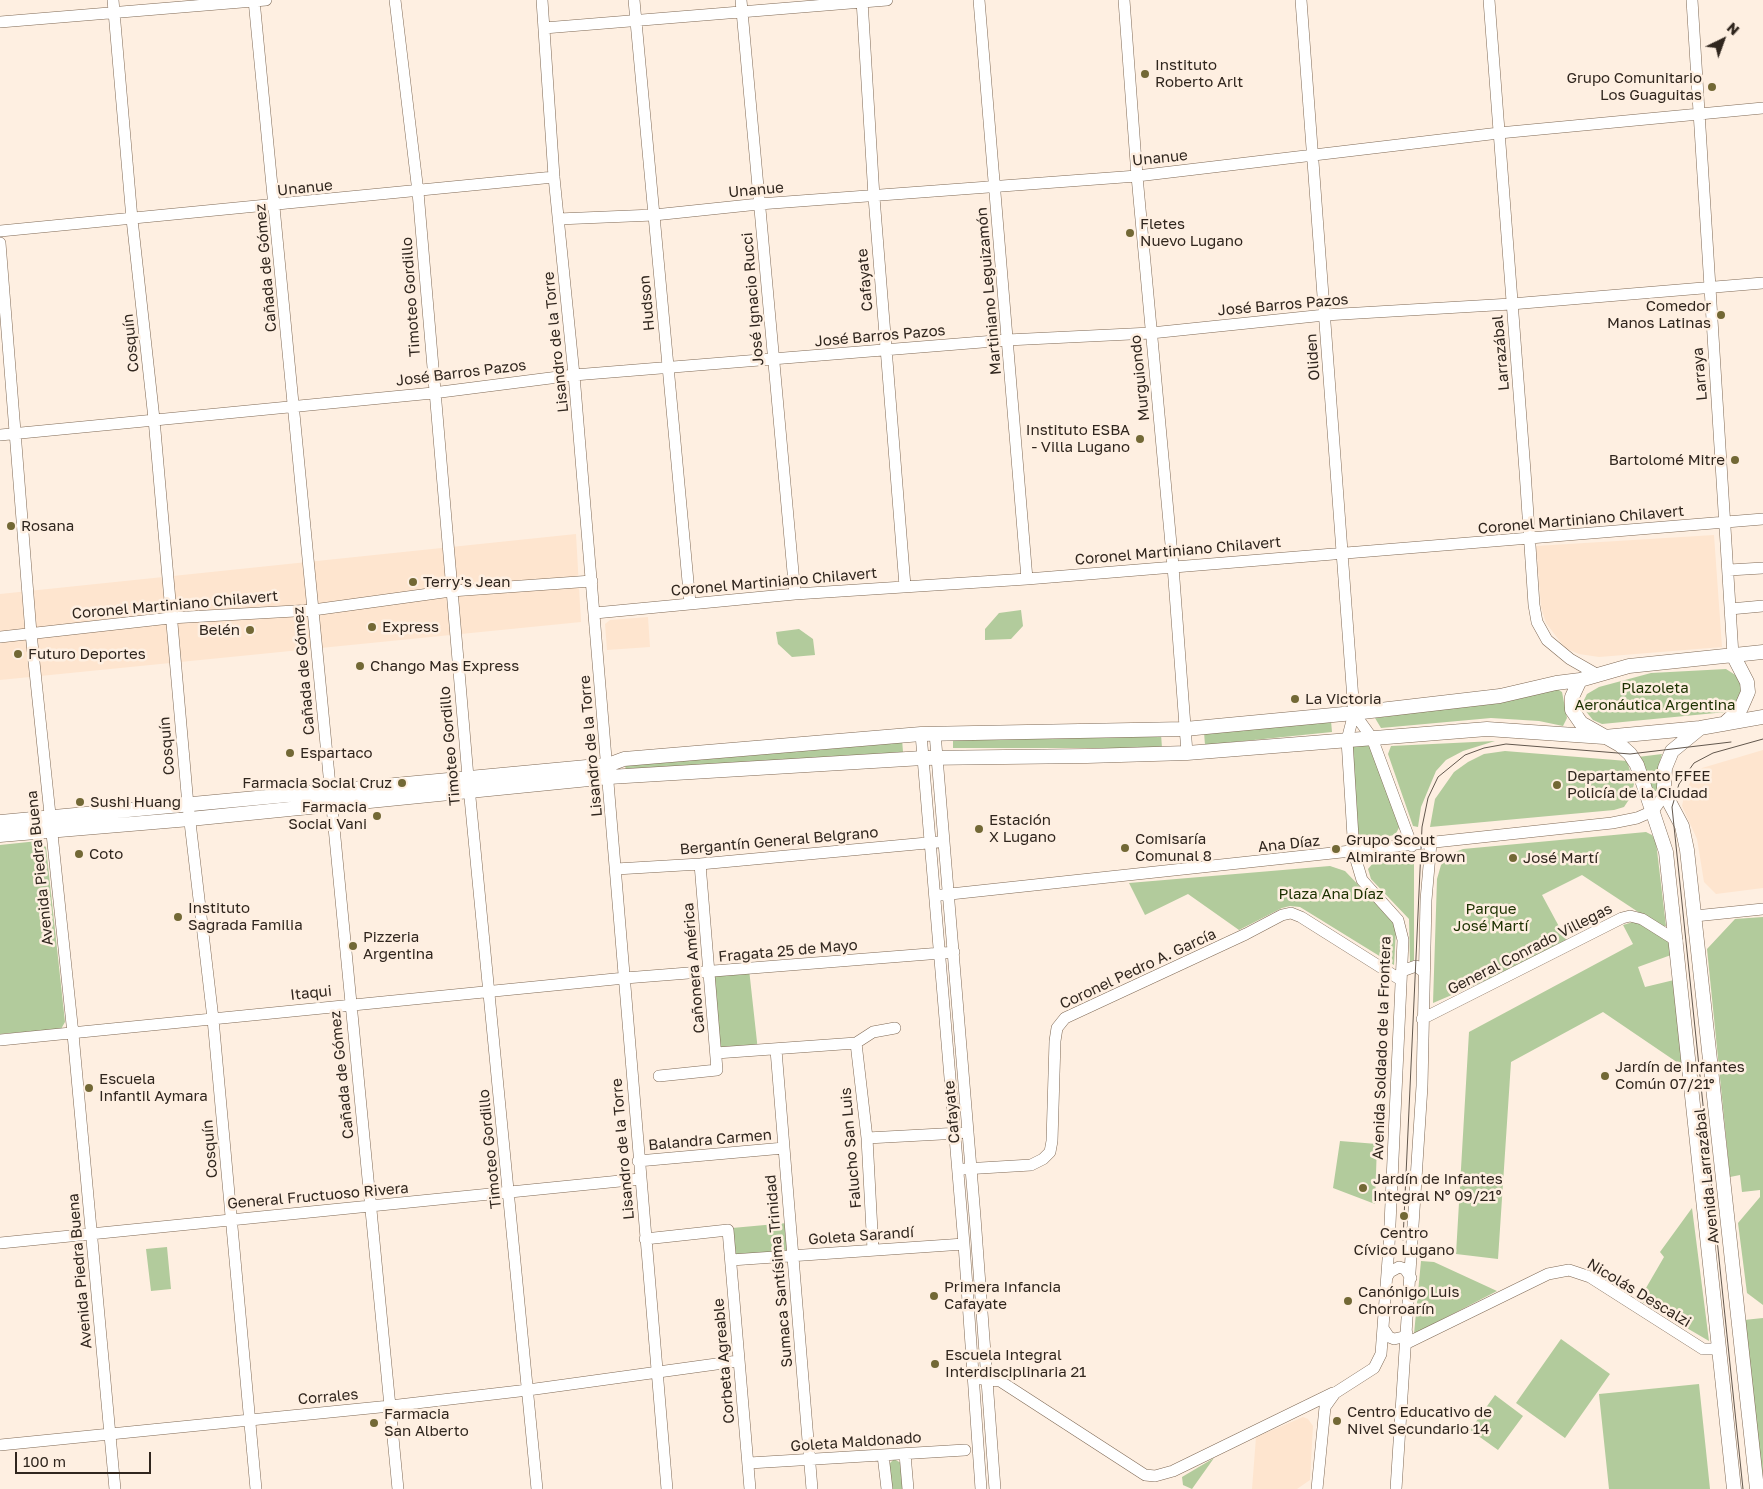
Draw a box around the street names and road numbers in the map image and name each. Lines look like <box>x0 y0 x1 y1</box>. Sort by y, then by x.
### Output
street label: Unanue <box>1131 146 1189 170</box>
street label: Unanue <box>276 176 334 200</box>
street label: Unanue <box>727 179 785 201</box>
street label: Cañada de Gómez <box>251 203 281 333</box>
street label: Martiniano Leguizamón <box>973 206 1005 376</box>
street label: José Ignacio Rucci <box>738 232 768 366</box>
street label: Timoteo Gordillo <box>398 237 424 357</box>
street label: Cafayate <box>853 248 877 312</box>
street label: Lisandro de la Torre <box>540 271 572 413</box>
street label: Hudson <box>636 274 658 332</box>
street label: José Barros Pazos <box>1217 290 1349 320</box>
street label: Cosquín <box>119 313 143 373</box>
street label: Larrazábal <box>1489 314 1513 392</box>
street label: José Barros Pazos <box>814 321 946 351</box>
street label: Oliden <box>1302 333 1324 381</box>
street label: Murguiondo <box>1127 334 1153 422</box>
street label: Larraya <box>1689 347 1711 401</box>
street label: José Barros Pazos <box>395 356 527 390</box>
street label: Coronel Martiniano Chilavert <box>1477 502 1685 538</box>
street label: Coronel Martiniano Chilavert <box>1074 533 1282 569</box>
street label: Coronel Martiniano Chilavert <box>670 564 878 600</box>
street label: Coronel Martiniano Chilavert <box>71 587 279 623</box>
street label: Cañada de Gómez <box>289 606 319 736</box>
street label: Lisandro de la Torre <box>576 675 606 817</box>
street label: Timoteo Gordillo <box>436 685 464 807</box>
street label: Cosquín <box>155 716 179 776</box>
street label: Avenida Piedra Buena <box>23 790 57 946</box>
street label: Bergantín General Belgrano <box>679 823 879 859</box>
street label: Ana Díaz <box>1257 832 1321 856</box>
street label: General Conrado Villegas <box>1445 900 1615 998</box>
street label: Cañonera América <box>679 902 709 1034</box>
street label: Coronel Pedro A. García <box>1057 925 1219 1013</box>
street label: Fragata 25 de Mayo <box>718 936 858 966</box>
street label: Avenida Soldado de la Frontera <box>1369 936 1395 1160</box>
street label: Itaqui <box>289 982 333 1004</box>
street label: Cañada de Gómez <box>326 1010 358 1140</box>
street label: Lisandro de la Torre <box>608 1078 638 1220</box>
street label: Cafayate <box>940 1080 964 1144</box>
street label: Falucho San Luis <box>837 1087 865 1209</box>
street label: Timoteo Gordillo <box>475 1088 505 1210</box>
street label: Avenida Larrazábal <box>1691 1107 1723 1245</box>
street label: Cosquín <box>198 1119 222 1179</box>
street label: Balandra Carmen <box>648 1126 772 1154</box>
street label: Sumaca Santísima Trinidad <box>762 1174 796 1368</box>
street label: General Fructuoso Rivera <box>227 1179 409 1213</box>
street label: Avenida Piedra Buena <box>64 1193 96 1349</box>
street label: Goleta Sarandí <box>808 1223 914 1249</box>
street label: Nicolás Descalzi <box>1584 1255 1694 1331</box>
street label: Corbeta Agreable <box>710 1298 738 1424</box>
street label: Corrales <box>297 1385 359 1409</box>
street label: Goleta Maldonado <box>790 1428 922 1456</box>

